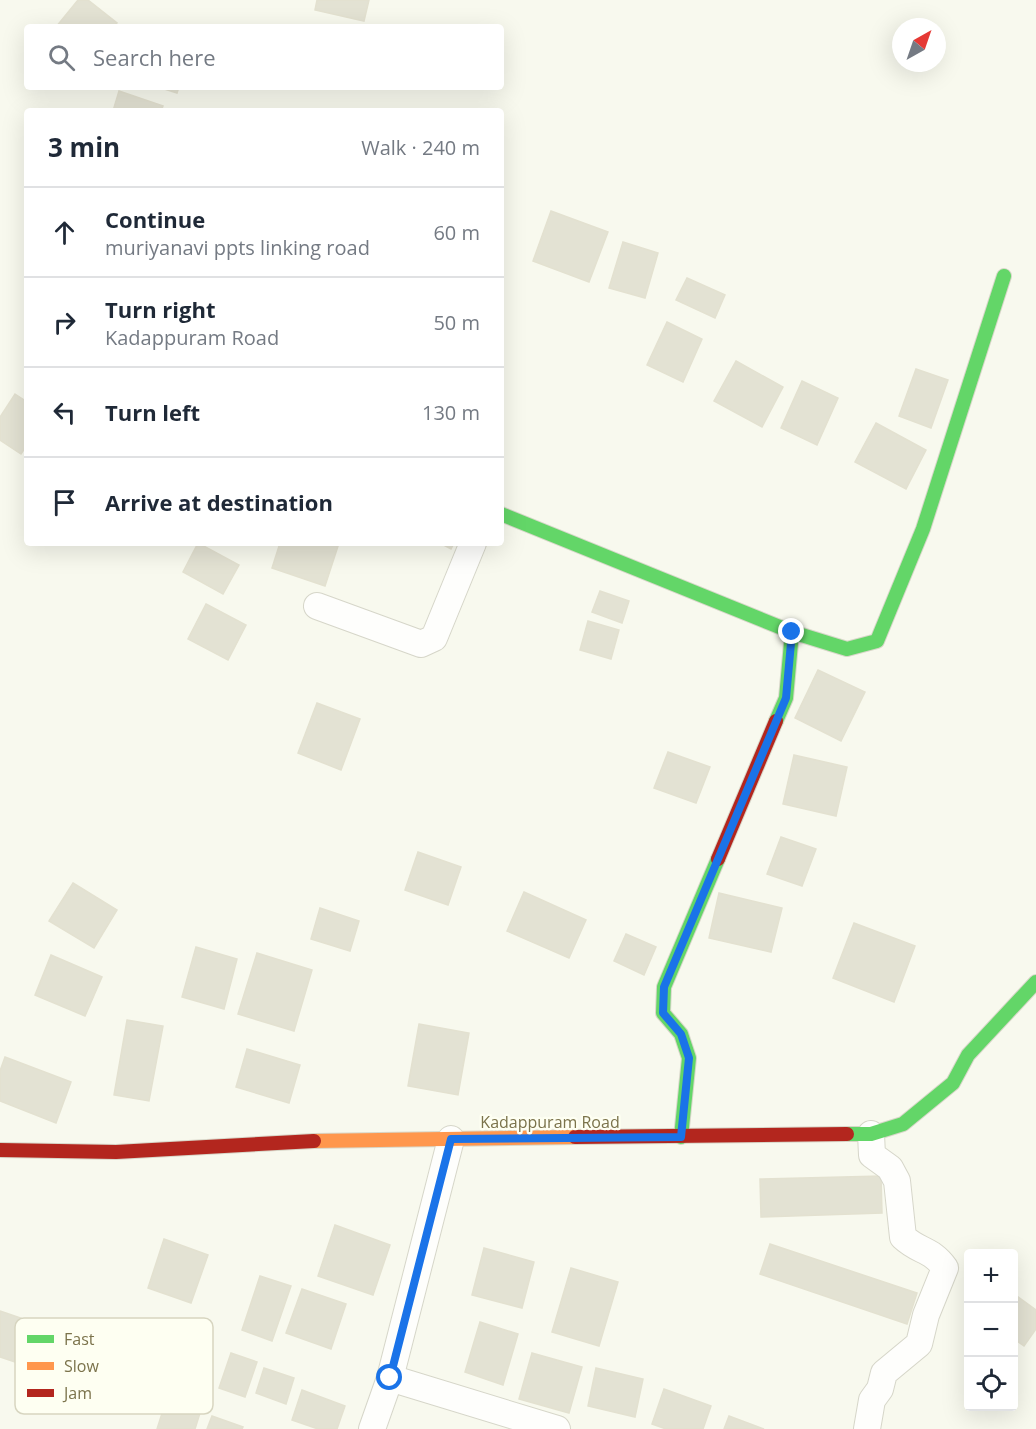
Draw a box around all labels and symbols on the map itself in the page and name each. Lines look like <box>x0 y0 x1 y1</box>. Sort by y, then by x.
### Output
north arrow <box>892 18 946 72</box>
route end <box>778 618 804 644</box>
street label: Kadappuram Road <box>480 1111 620 1133</box>
legend <box>15 1318 213 1414</box>
text: Fast <box>64 1328 95 1350</box>
text: Slow <box>64 1355 99 1377</box>
route start <box>376 1364 402 1390</box>
text: Jam <box>62 1382 92 1404</box>

